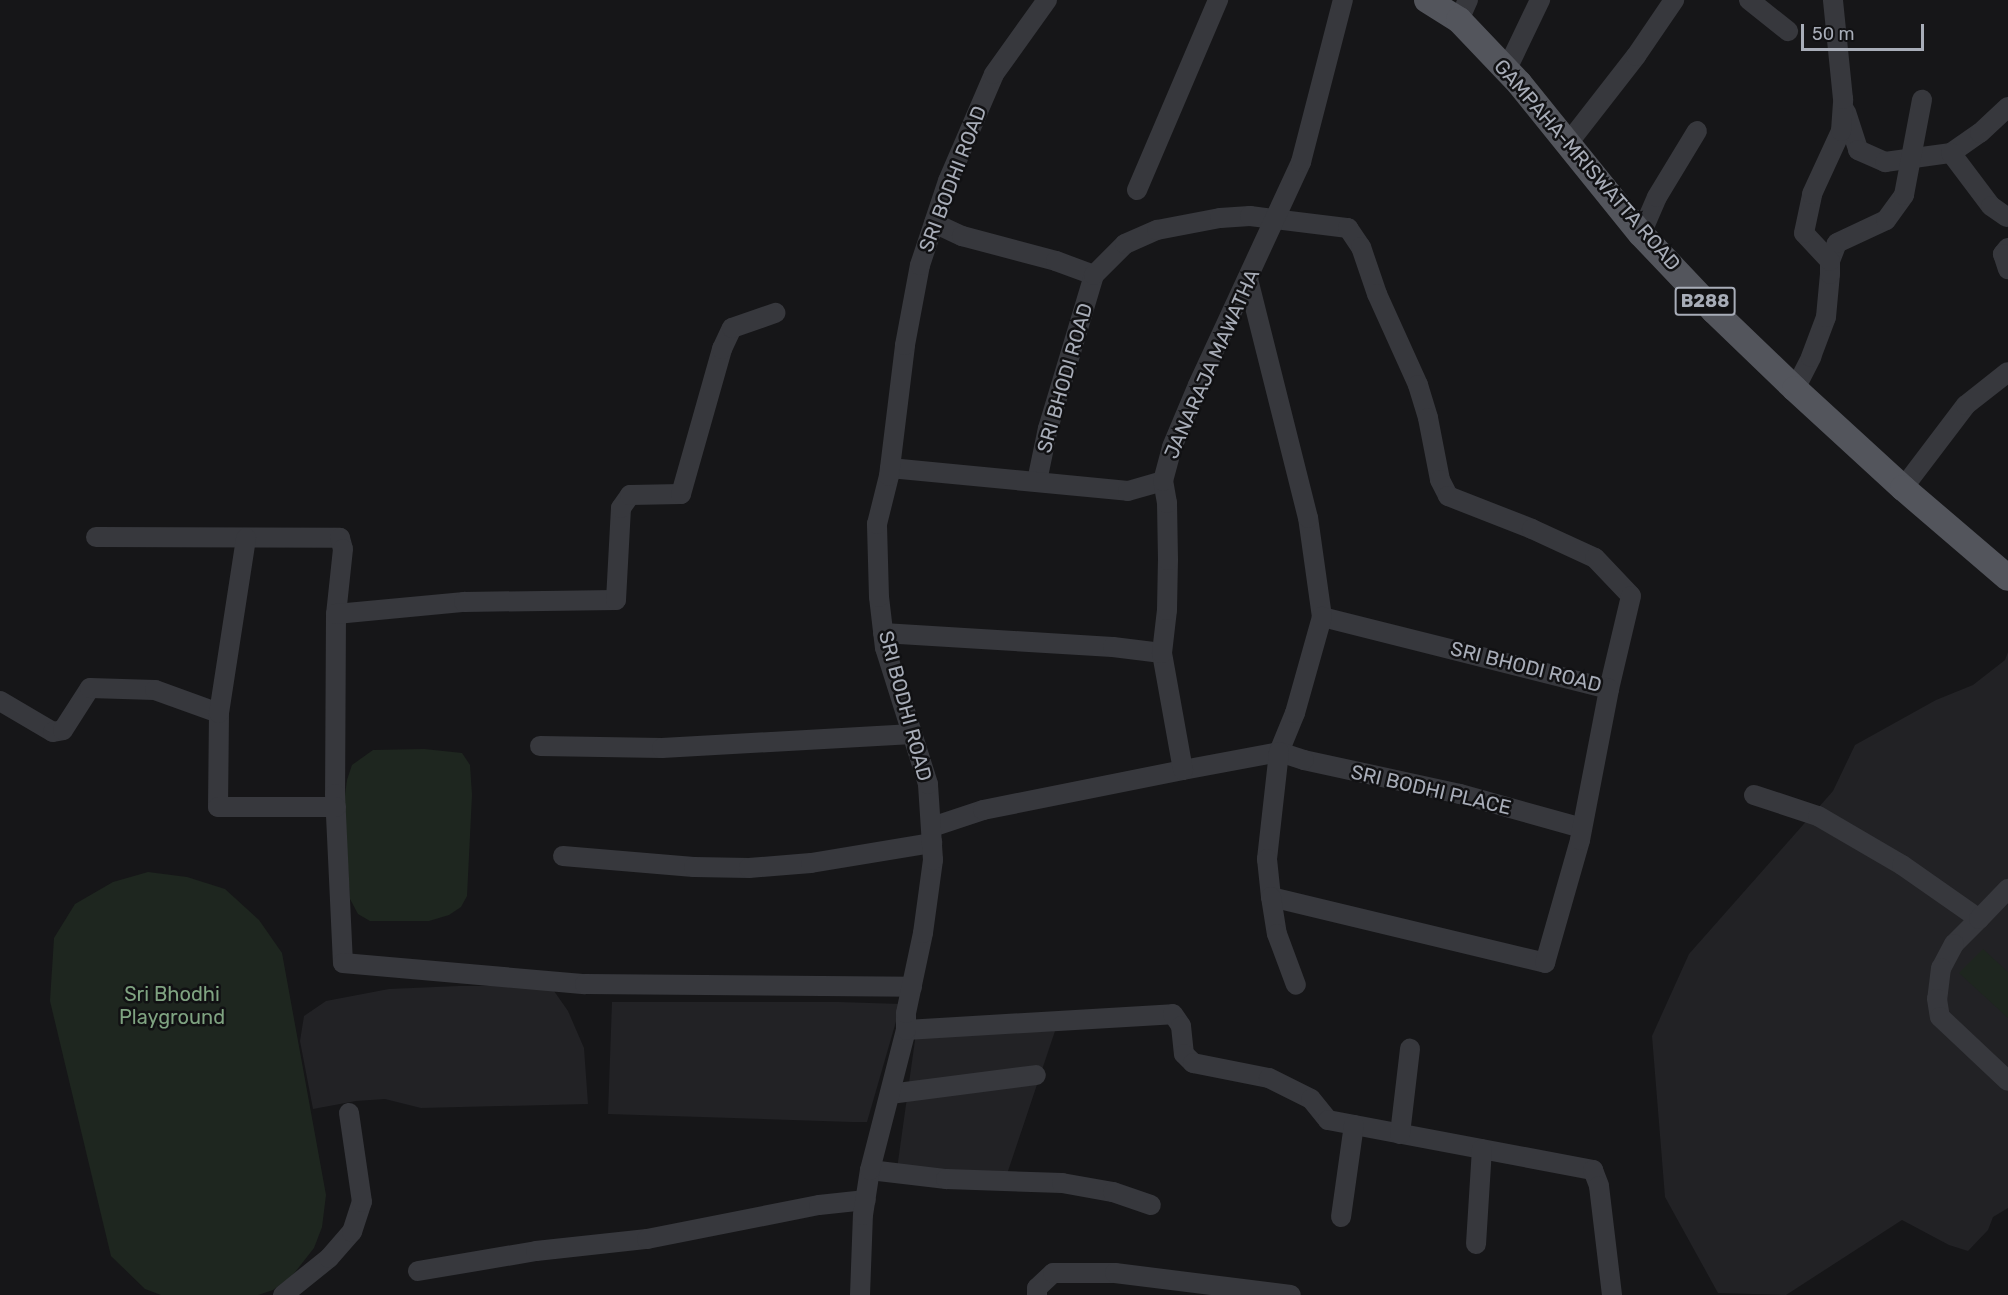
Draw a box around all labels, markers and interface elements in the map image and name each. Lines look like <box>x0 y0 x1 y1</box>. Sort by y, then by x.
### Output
scale bar <box>1804 12 1927 50</box>
text: 50 m <box>1812 23 1855 45</box>
street label: GAMPAHA-MRISWATTA ROAD <box>1489 54 1685 276</box>
street label: SRI BODHI ROAD <box>914 102 992 256</box>
street label: JANARAJA MAWATHA <box>1159 265 1265 463</box>
road number: B288 <box>1674 286 1736 316</box>
street label: SRI BHODI ROAD <box>1032 300 1098 456</box>
street label: SRI BODHI ROAD <box>873 628 937 784</box>
street label: SRI BHODI ROAD <box>1448 637 1604 697</box>
street label: SRI BODHI PLACE <box>1348 760 1514 820</box>
park label: Sri Bhodhi Playground <box>119 983 225 1030</box>

